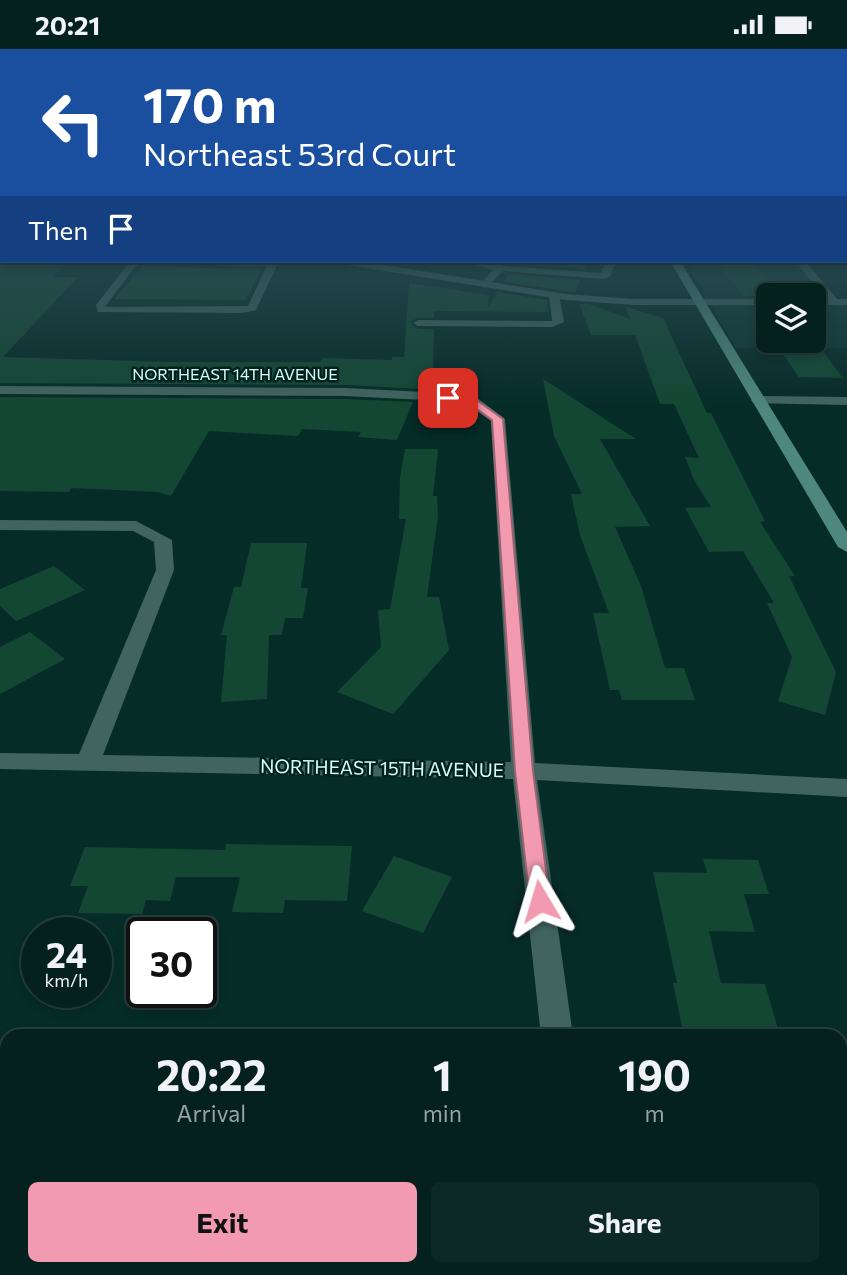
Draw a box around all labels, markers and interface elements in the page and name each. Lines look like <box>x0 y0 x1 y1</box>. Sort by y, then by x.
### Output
text: 20:21 <box>35 9 100 40</box>
text: 170 m <box>143 73 276 133</box>
icon: left <box>28 77 119 168</box>
text: Northeast 53rd Court <box>143 133 456 173</box>
icon: arrive <box>102 210 140 248</box>
text: Then <box>28 214 88 245</box>
map controls <box>756 283 826 353</box>
button: layers <box>756 283 826 353</box>
street label: NORTHEAST 14TH AVENUE <box>132 364 338 383</box>
pin <box>418 368 478 428</box>
icon: arrive <box>429 379 467 417</box>
street label: NORTHEAST 15TH AVENUE <box>260 754 504 781</box>
position arrow <box>503 864 577 938</box>
speed limit sign: 30 <box>126 917 217 1008</box>
text: 24 <box>46 932 87 975</box>
text: km/h <box>45 969 88 991</box>
text: 20:22 <box>156 1048 267 1100</box>
text: 1 <box>433 1048 452 1100</box>
text: 190 <box>618 1048 691 1100</box>
text: Arrival <box>177 1099 246 1127</box>
text: min <box>423 1099 462 1127</box>
text: m <box>644 1099 664 1127</box>
button: Exit <box>28 1182 417 1262</box>
button: Share <box>431 1182 819 1262</box>

